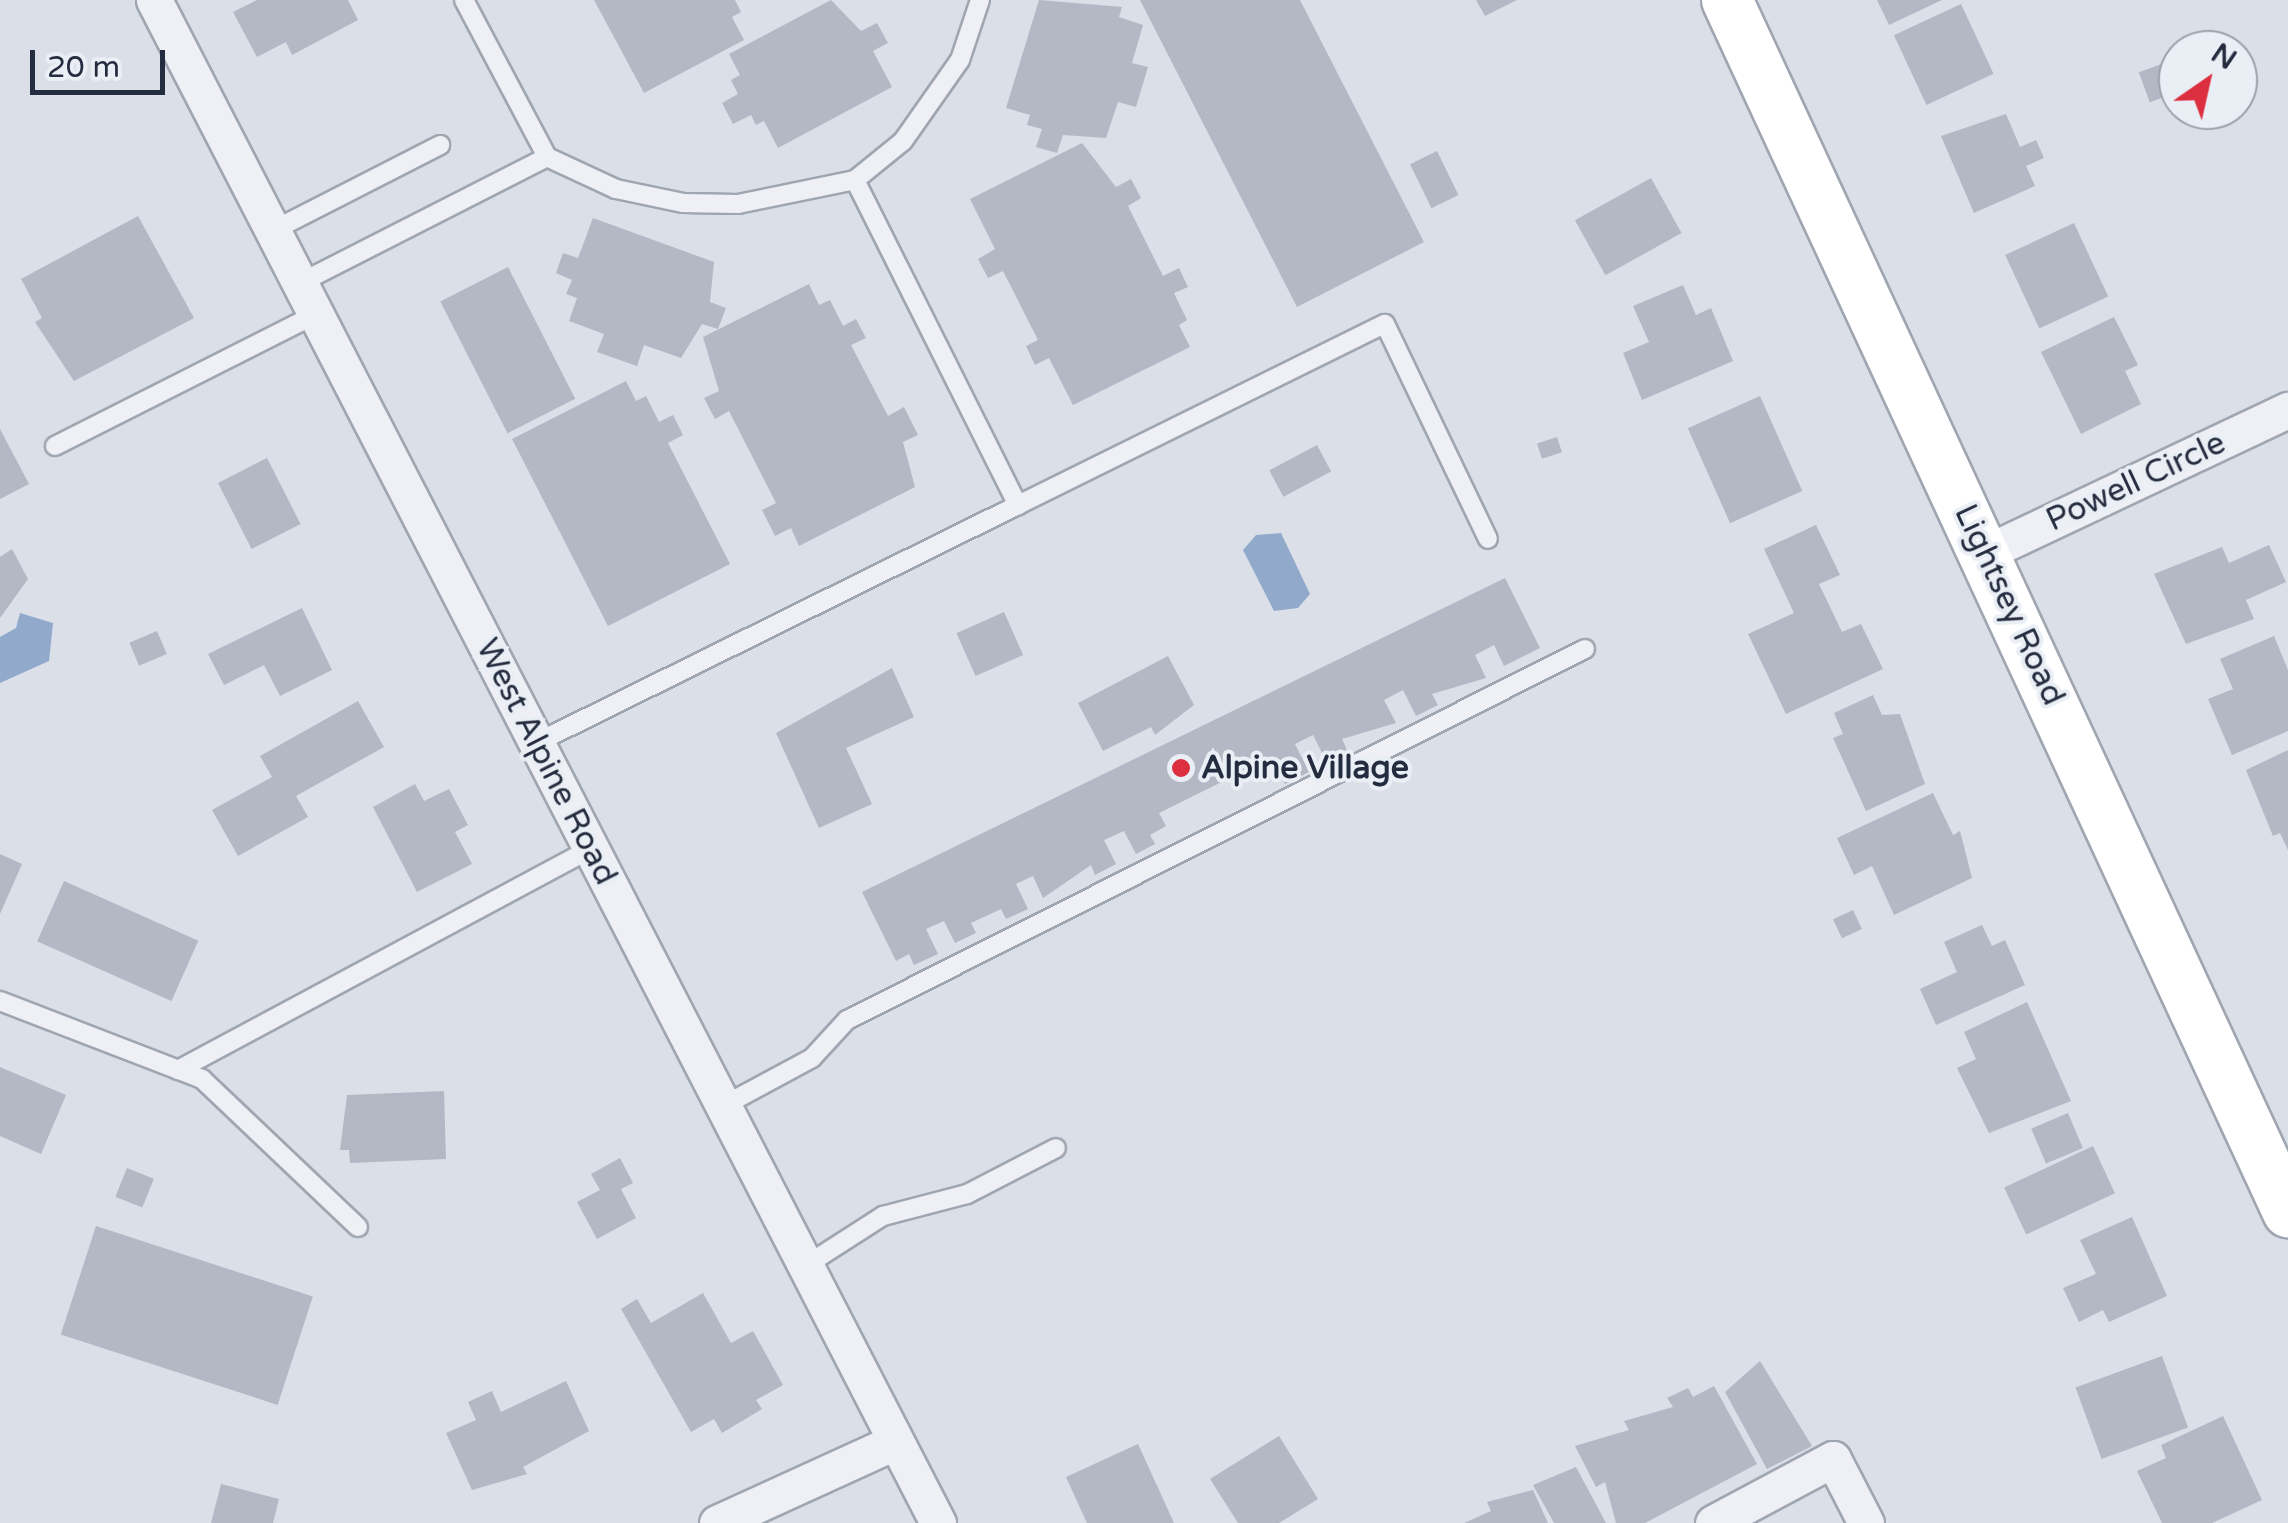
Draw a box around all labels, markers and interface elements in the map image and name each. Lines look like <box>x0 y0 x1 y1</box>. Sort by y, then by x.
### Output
scale bar <box>35 30 170 92</box>
north arrow <box>2158 30 2258 130</box>
text: N <box>2205 36 2242 77</box>
text: 20 m <box>47 49 120 86</box>
street label: Powell Circle <box>2040 424 2232 540</box>
street label: Lightsey Road <box>1946 498 2072 712</box>
street label: West Alpine Road <box>467 633 625 891</box>
place label: Alpine Village <box>1201 749 1409 787</box>
marker: Alpine Village <box>1170 757 1192 779</box>

